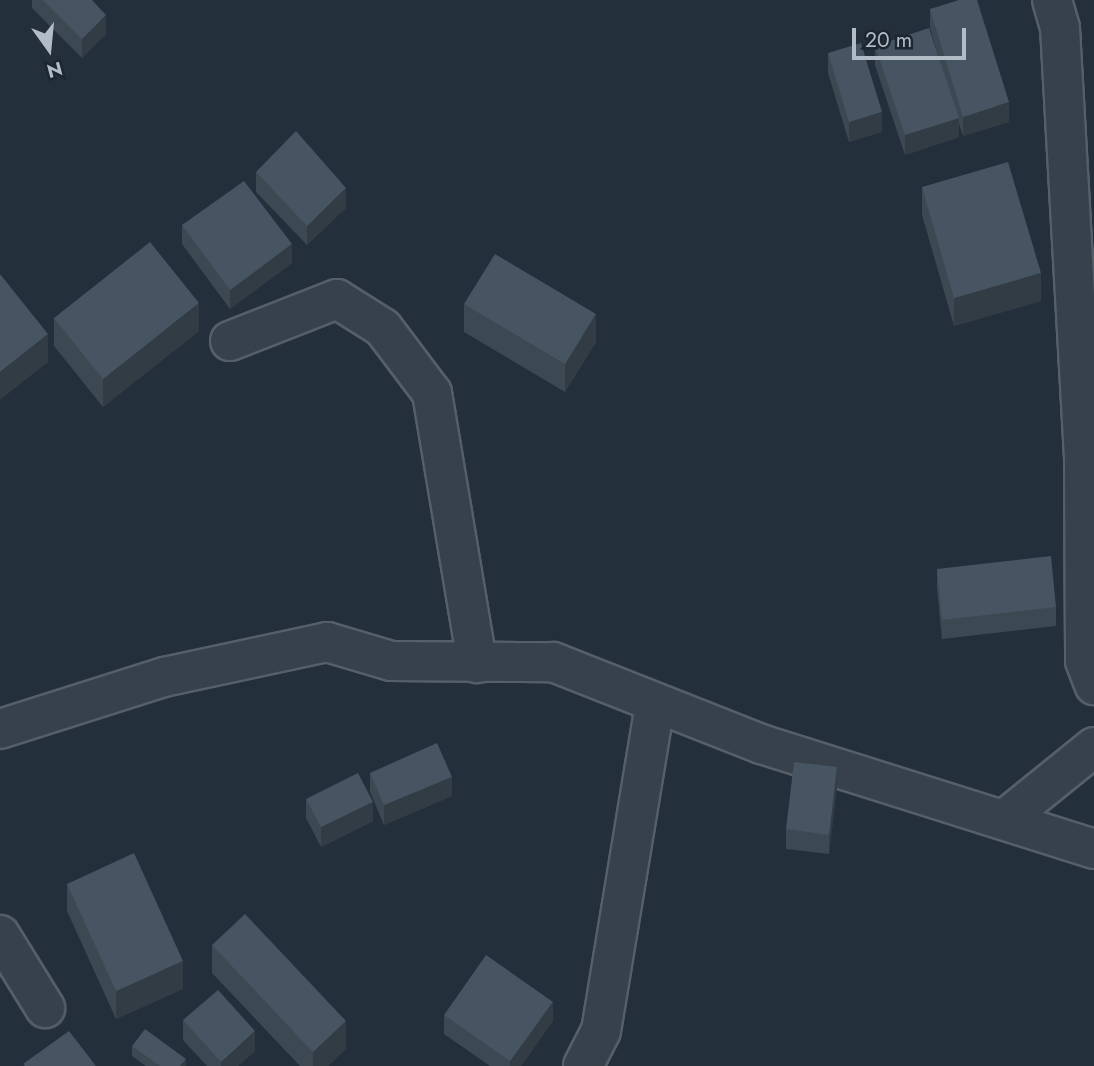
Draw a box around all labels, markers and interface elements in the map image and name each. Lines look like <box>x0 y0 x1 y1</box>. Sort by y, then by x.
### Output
north arrow <box>14 14 84 84</box>
scale bar <box>856 14 970 58</box>
text: 20 m <box>865 25 912 55</box>
text: N <box>44 55 65 85</box>

